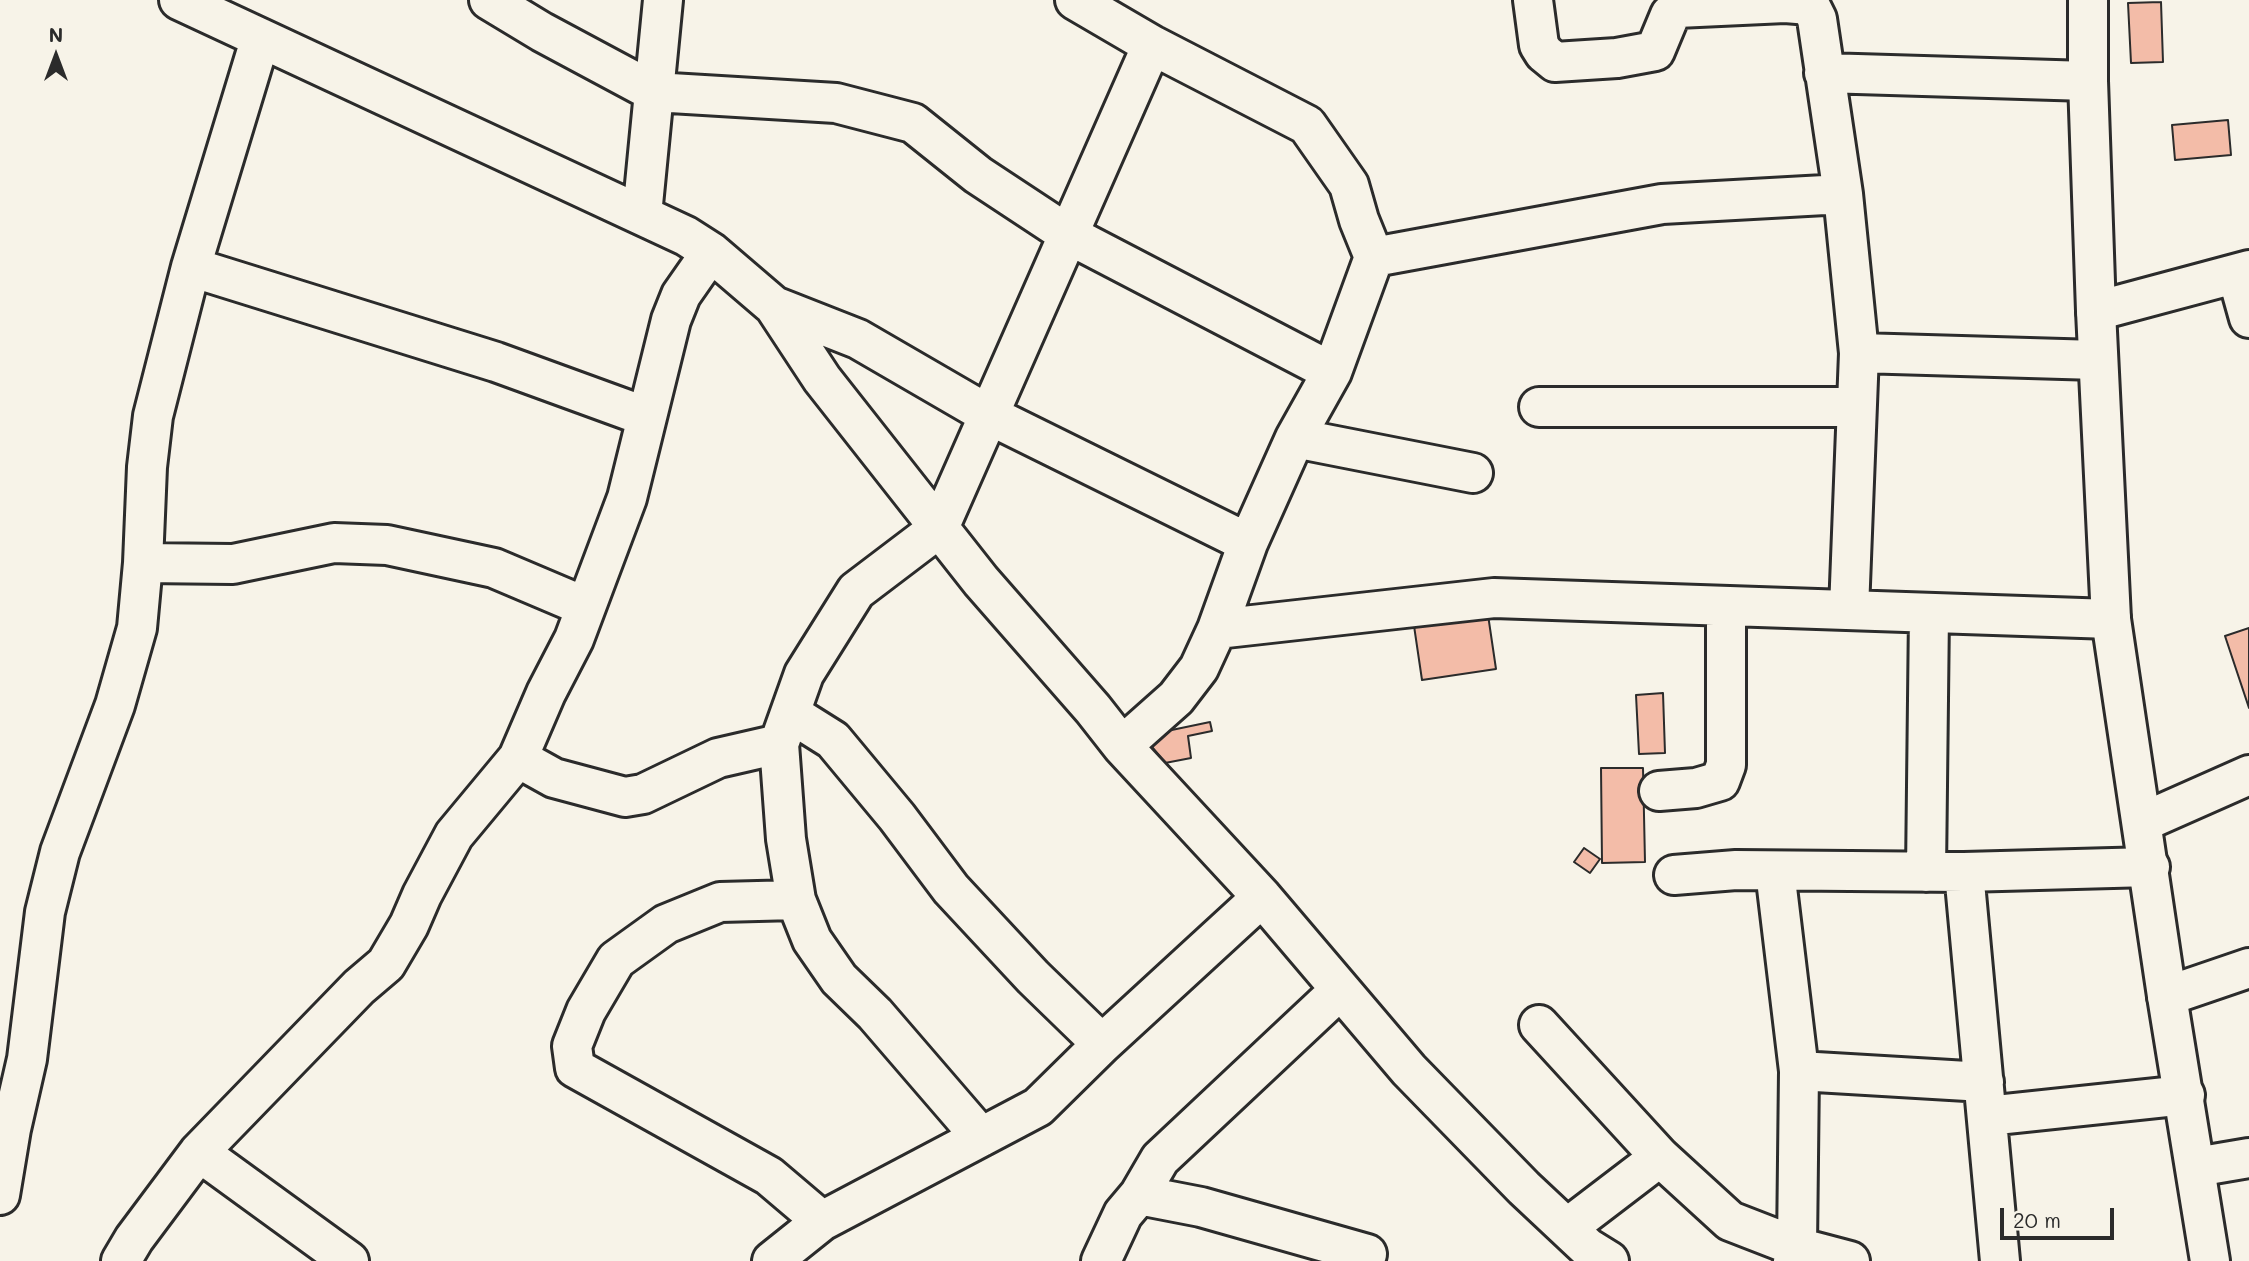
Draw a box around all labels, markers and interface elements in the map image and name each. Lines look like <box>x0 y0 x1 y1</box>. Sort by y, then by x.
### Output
north arrow <box>21 21 91 91</box>
text: N <box>49 22 63 47</box>
scale bar <box>2004 1194 2118 1238</box>
text: 20 m <box>2013 1206 2061 1233</box>

